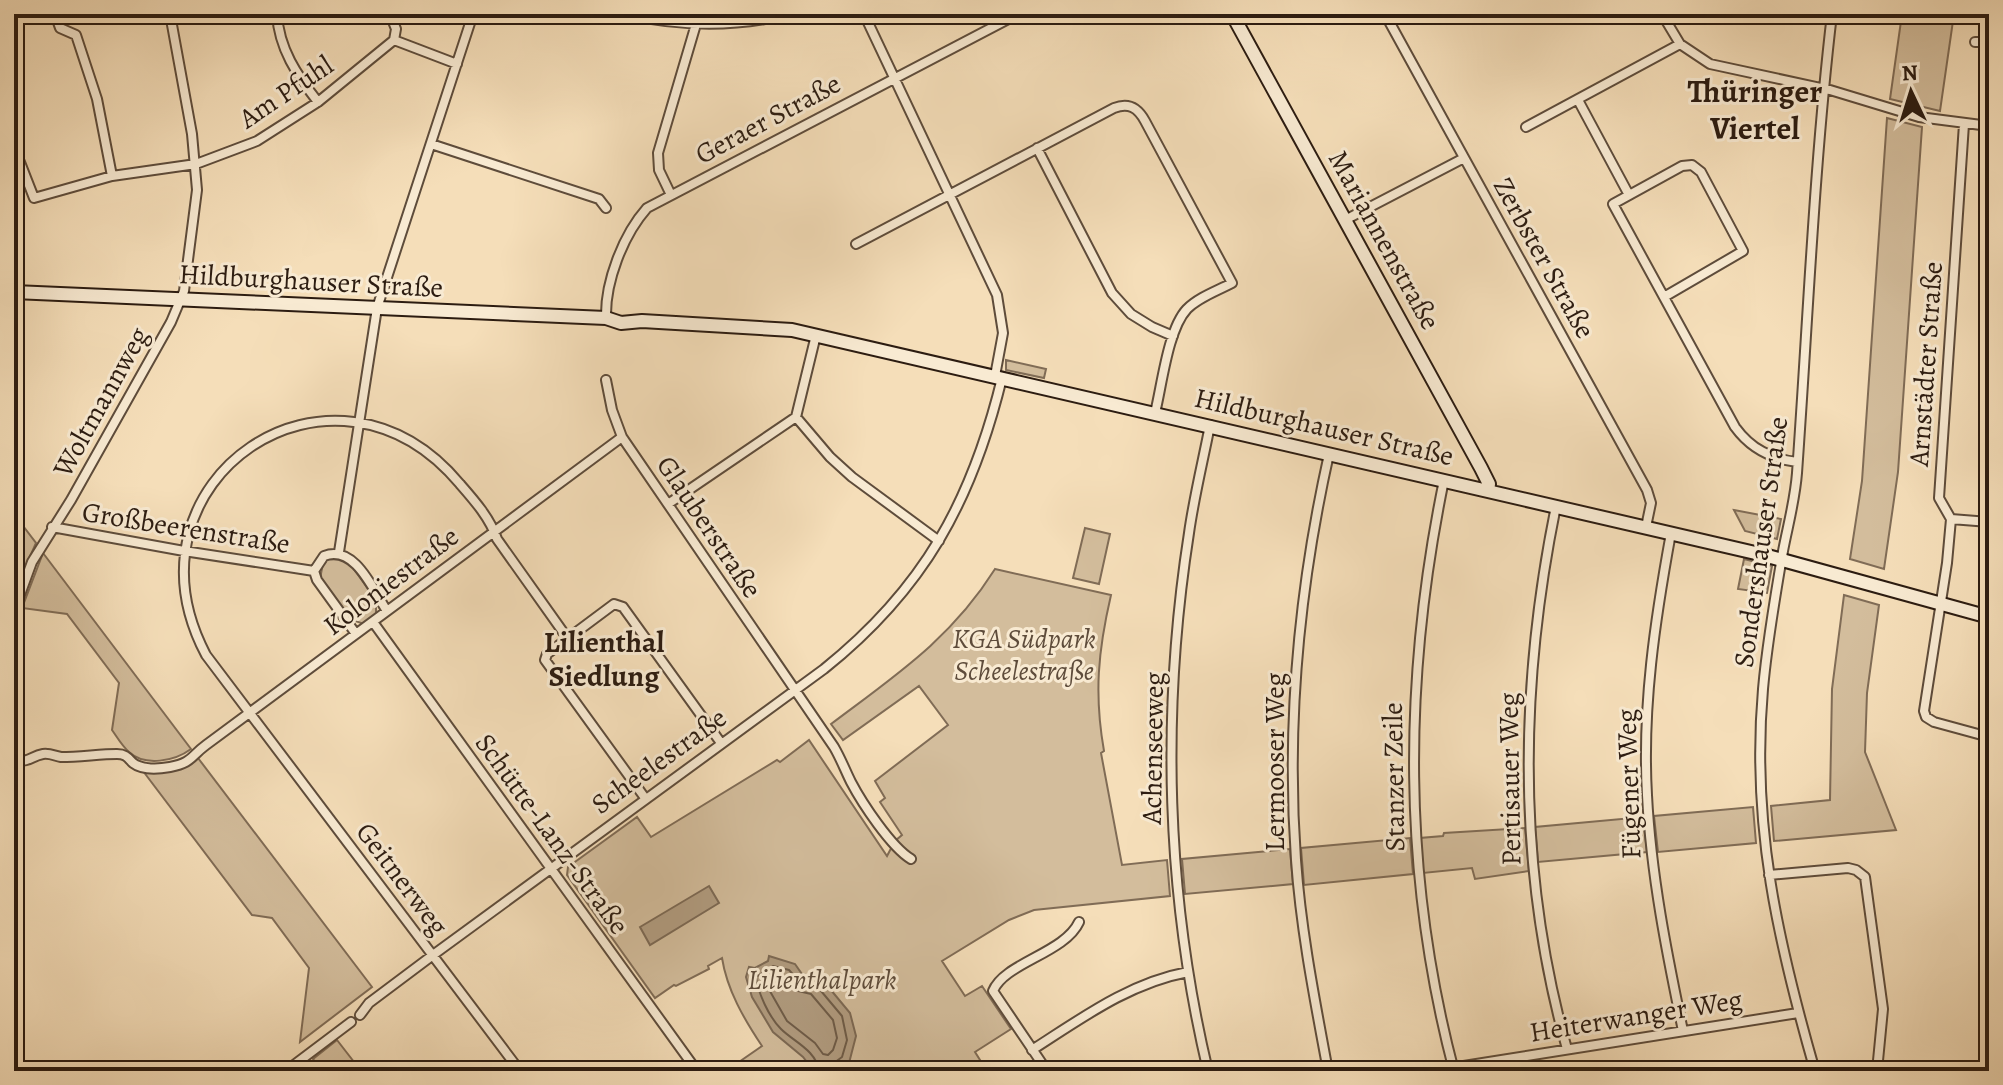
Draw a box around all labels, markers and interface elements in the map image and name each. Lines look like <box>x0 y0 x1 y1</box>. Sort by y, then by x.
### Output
street label: Am Pfuhl <box>231 46 341 138</box>
north arrow <box>1871 52 1951 132</box>
text: N <box>1901 58 1919 89</box>
street label: Geraer Straße <box>689 65 847 173</box>
district label: Thüringer Viertel <box>1688 69 1822 150</box>
street label: Mariannenstraße <box>1319 143 1449 337</box>
street label: Zerbster Straße <box>1484 171 1604 345</box>
street label: Hildburghauser Straße <box>178 255 444 307</box>
street label: Arnstädter Straße <box>1900 260 1952 469</box>
street label: Woltmannweg <box>44 320 158 485</box>
street label: Hildburghauser Straße <box>1191 379 1457 475</box>
street label: Sondershauser Straße <box>1725 414 1797 670</box>
street label: Glauberstraße <box>647 448 771 606</box>
street label: Großbeerenstraße <box>79 493 293 563</box>
street label: Koloniestraße <box>316 518 466 644</box>
park label: KGA Südpark Scheelestraße <box>952 620 1096 690</box>
district label: Lilienthal Siedlung <box>544 622 664 696</box>
street label: Achenseeweg <box>1133 671 1173 826</box>
street label: Lermooser Weg <box>1256 672 1294 852</box>
street label: Pertisauer Weg <box>1489 692 1531 866</box>
street label: Scheelestraße <box>584 699 734 823</box>
street label: Stanzer Zeile <box>1374 702 1414 852</box>
street label: Fügener Weg <box>1607 708 1651 860</box>
street label: Schütte-Lanz-Straße <box>466 726 638 942</box>
street label: Geitnerweg <box>347 815 457 943</box>
park label: Lilienthalpark <box>748 961 897 999</box>
street label: Heiterwanger Weg <box>1527 980 1745 1052</box>

